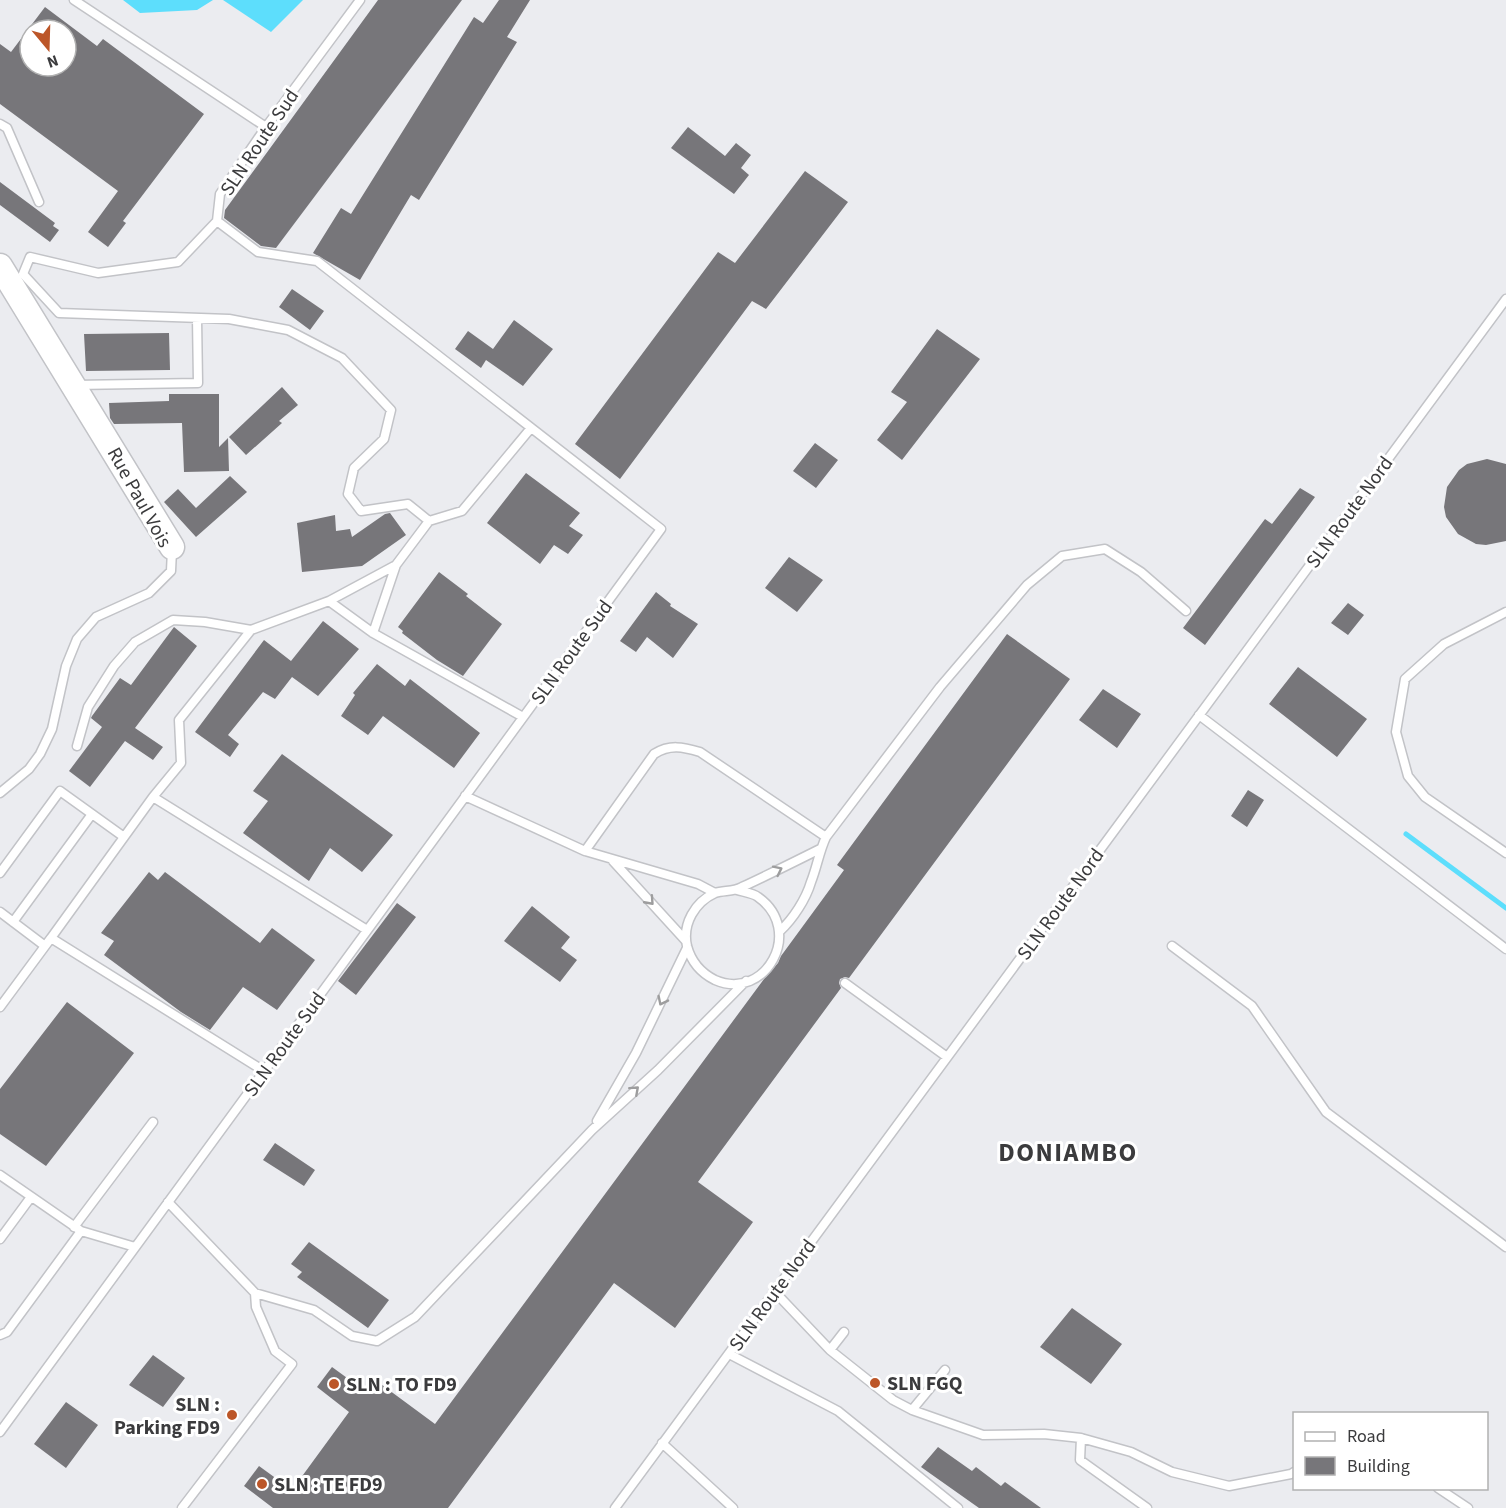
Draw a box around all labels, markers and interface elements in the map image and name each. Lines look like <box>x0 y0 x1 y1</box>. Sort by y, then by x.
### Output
north arrow <box>18 18 78 78</box>
text: N <box>44 49 61 73</box>
street label: SLN Route Sud <box>214 84 306 202</box>
street label: Rue Paul Vois <box>100 442 178 553</box>
street label: SLN Route Nord <box>1300 451 1400 574</box>
street label: SLN Route Sud <box>524 594 619 711</box>
street label: SLN Route Nord <box>1011 843 1111 966</box>
one-way arrow <box>772 865 783 877</box>
one-way arrow <box>643 894 654 904</box>
street label: SLN Route Sud <box>237 986 332 1103</box>
one-way arrow <box>657 994 669 1005</box>
one-way arrow <box>628 1087 639 1098</box>
district label: DONIAMBO <box>998 1134 1138 1171</box>
street label: SLN Route Nord <box>723 1234 823 1357</box>
place label: SLN FGQ <box>887 1370 963 1398</box>
place label: SLN : TO FD9 <box>346 1371 457 1399</box>
marker: SLN FGQ <box>868 1376 882 1390</box>
marker: SLN : TO FD9 <box>327 1377 341 1391</box>
place label: SLN : Parking FD9 <box>114 1391 220 1442</box>
marker: SLN : Parking FD9 <box>225 1408 239 1422</box>
legend <box>1293 1412 1488 1490</box>
text: Road <box>1347 1424 1386 1449</box>
text: Building <box>1347 1454 1410 1479</box>
place label: SLN : TE FD9 <box>274 1471 383 1499</box>
marker: SLN : TE FD9 <box>255 1477 269 1491</box>

